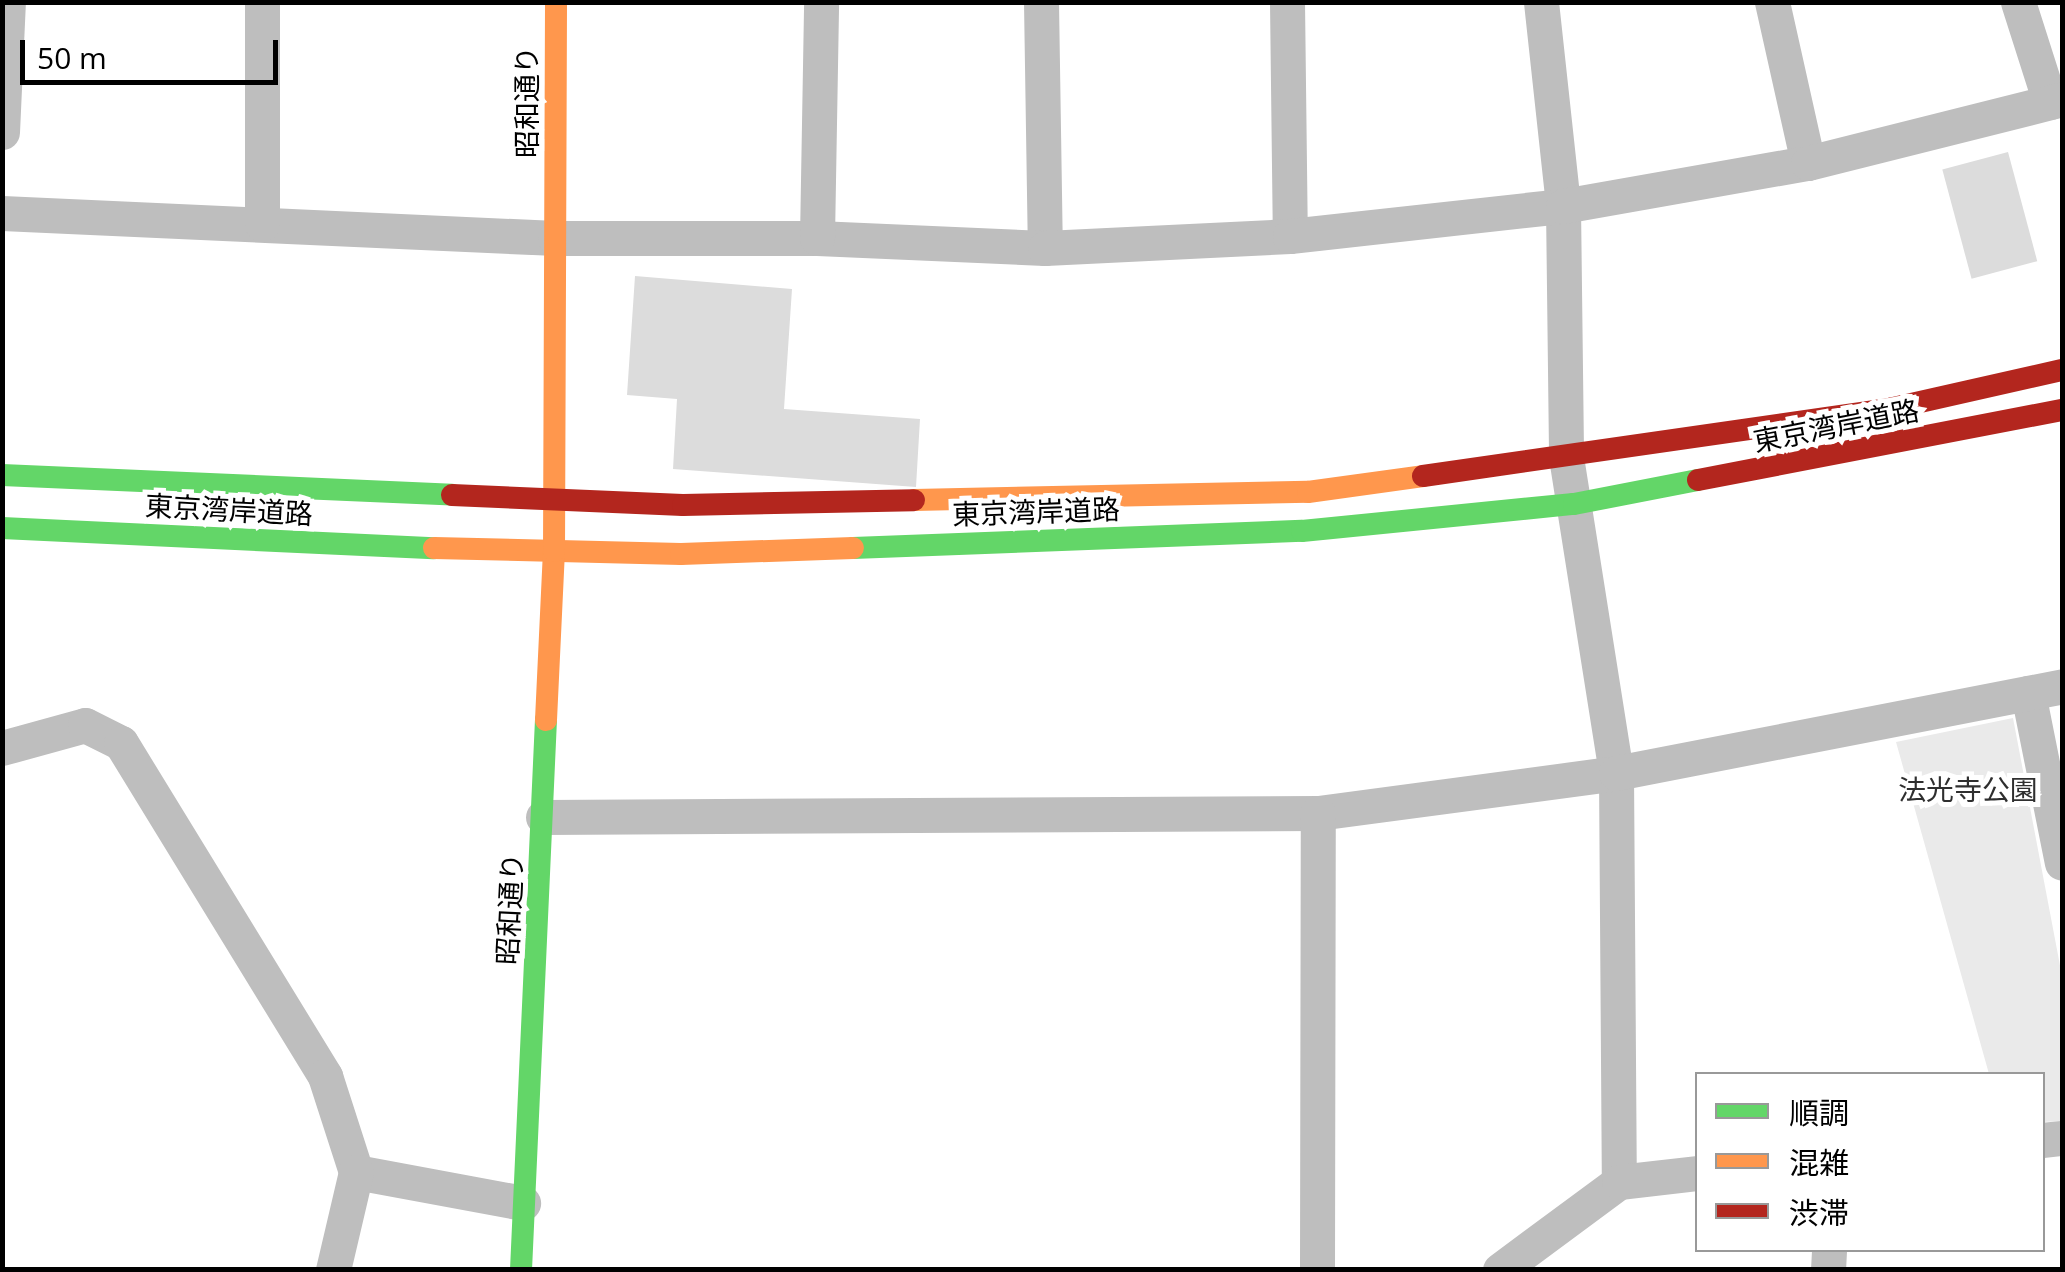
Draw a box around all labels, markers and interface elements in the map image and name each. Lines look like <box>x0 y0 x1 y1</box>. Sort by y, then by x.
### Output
scale bar <box>25 20 282 82</box>
text: 50 m <box>37 37 107 78</box>
street label: 昭和通り <box>509 46 543 158</box>
street label: 東京湾岸道路 <box>1750 392 1922 458</box>
street label: 東京湾岸道路 <box>144 488 314 530</box>
street label: 東京湾岸道路 <box>951 491 1121 531</box>
park label: 法光寺公園 <box>1898 772 2038 806</box>
street label: 昭和通り <box>489 852 529 966</box>
legend <box>1695 1072 2045 1252</box>
text: 順調 <box>1789 1092 1849 1133</box>
text: 混雑 <box>1789 1142 1849 1183</box>
text: 渋滞 <box>1789 1192 1849 1233</box>

